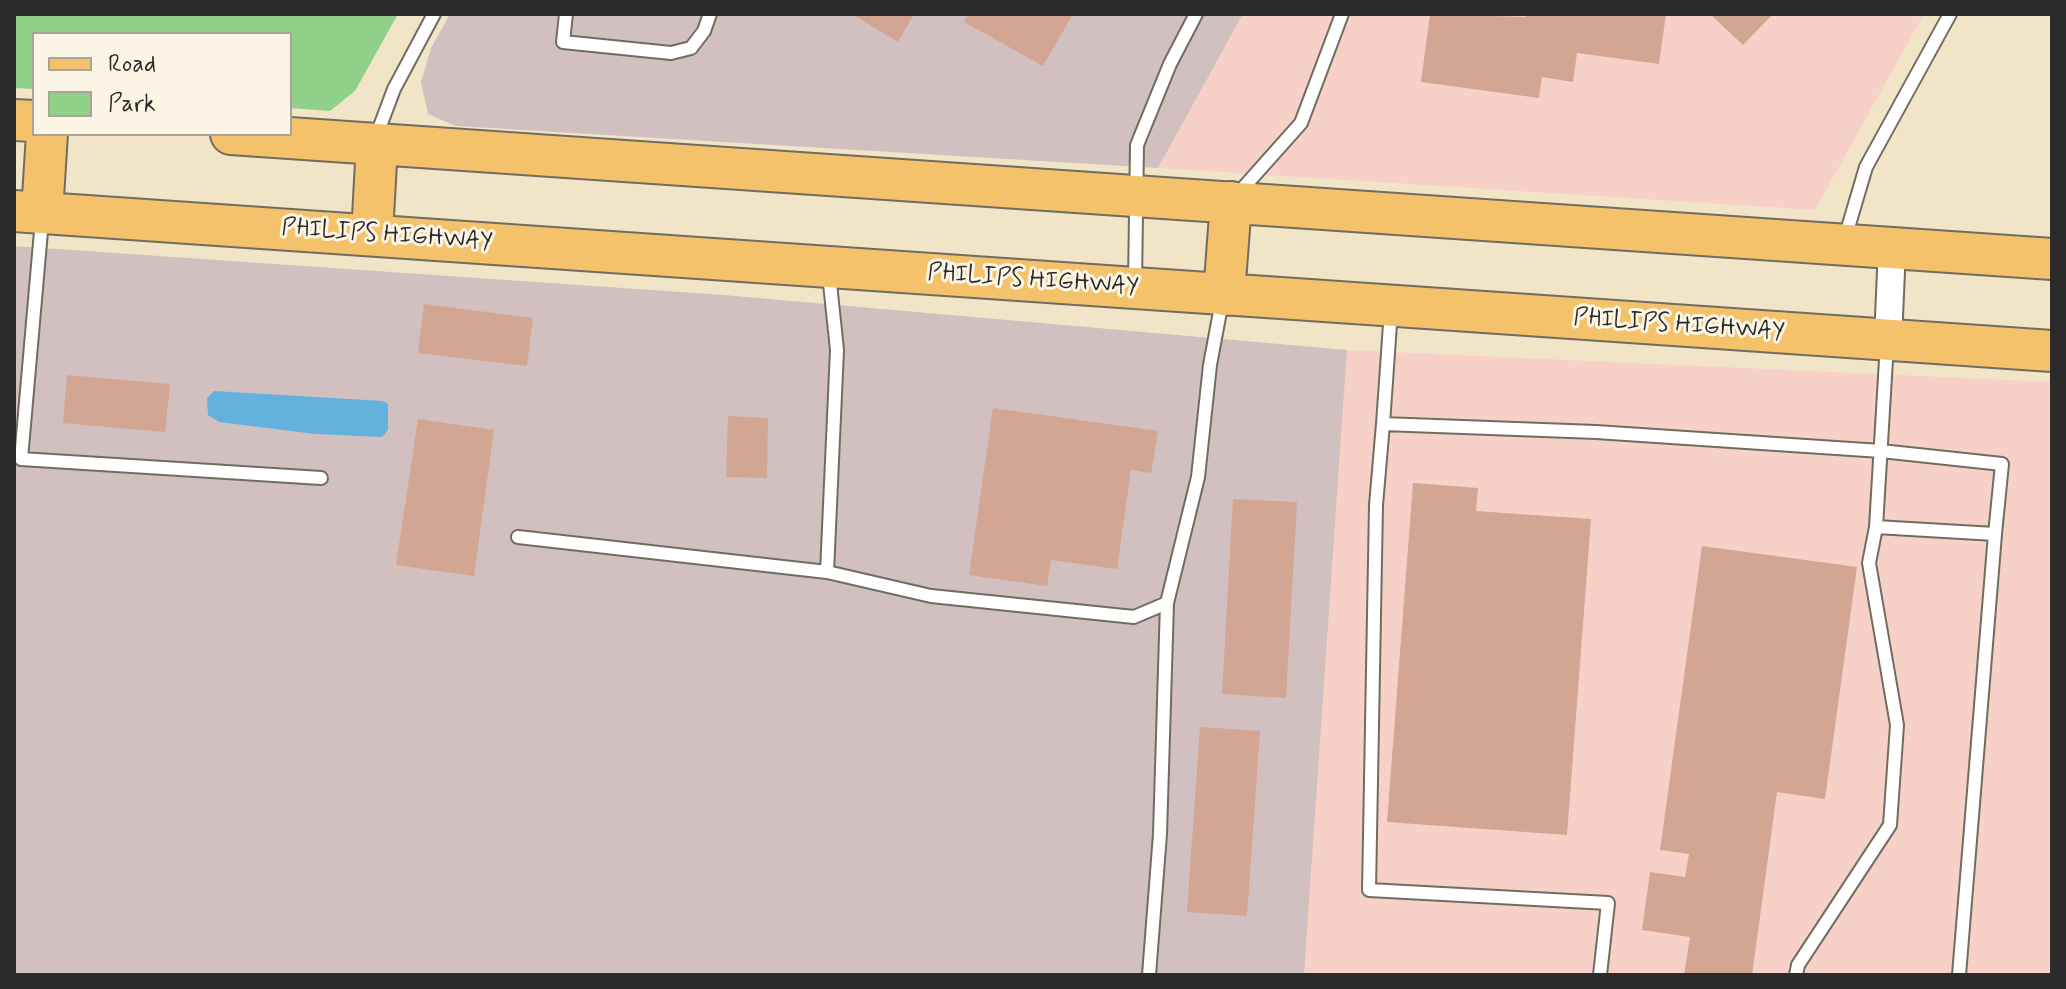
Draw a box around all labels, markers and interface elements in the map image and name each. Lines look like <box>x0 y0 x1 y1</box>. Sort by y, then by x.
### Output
legend <box>32 32 292 136</box>
text: Road <box>108 49 156 80</box>
text: Park <box>108 89 156 120</box>
street label: PHILIPS HIGHWAY <box>280 214 494 258</box>
street label: PHILIPS HIGHWAY <box>926 259 1140 303</box>
street label: PHILIPS HIGHWAY <box>1572 304 1786 348</box>

